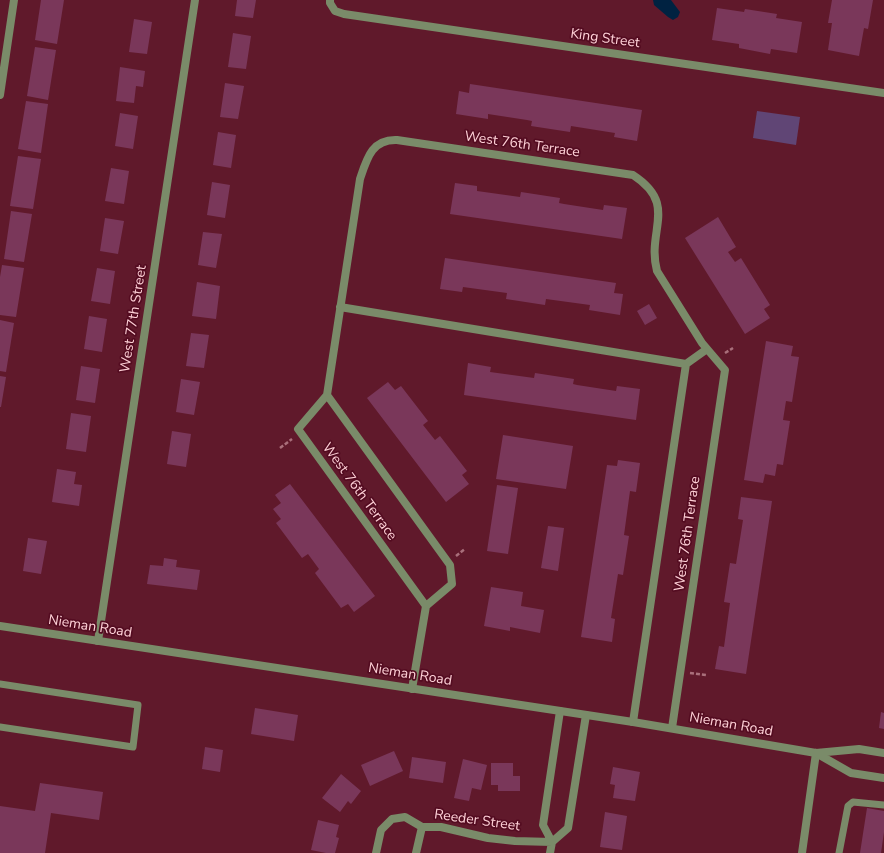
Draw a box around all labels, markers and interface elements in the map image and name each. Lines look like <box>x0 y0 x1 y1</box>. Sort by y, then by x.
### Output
street label: King Street <box>569 26 641 52</box>
street label: West 76th Terrace <box>463 129 581 161</box>
street label: West 77th Street <box>117 264 151 374</box>
street label: West 76th Terrace <box>318 440 400 544</box>
street label: West 76th Terrace <box>672 475 704 593</box>
street label: Nieman Road <box>47 612 133 642</box>
street label: Nieman Road <box>367 660 453 690</box>
street label: Nieman Road <box>688 709 774 741</box>
street label: Reeder Street <box>433 807 521 835</box>

